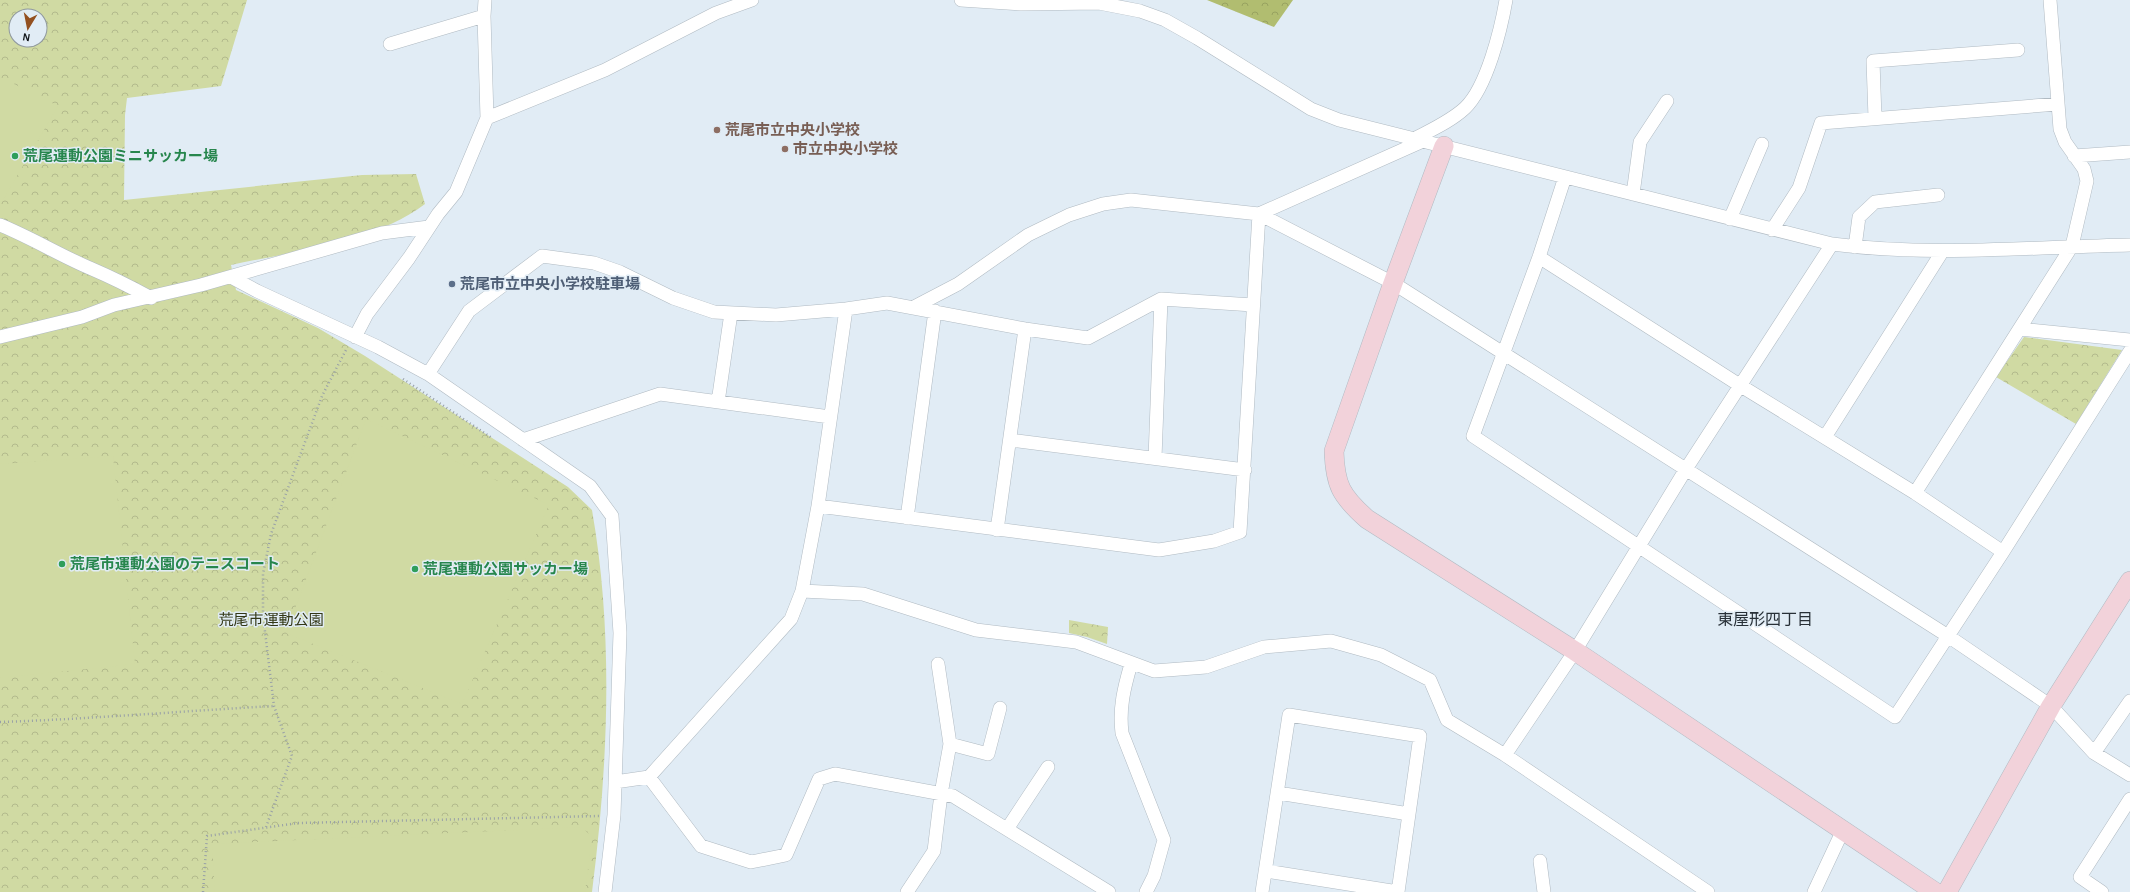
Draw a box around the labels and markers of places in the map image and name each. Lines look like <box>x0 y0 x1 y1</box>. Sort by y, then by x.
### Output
place label: 荒尾市立中央小学校 <box>725 122 860 138</box>
marker: 荒尾市立中央小学校 <box>712 125 722 135</box>
place label: 市立中央小学校 <box>793 141 898 157</box>
marker: 市立中央小学校 <box>780 144 790 154</box>
place label: 荒尾運動公園ミニサッカー場 <box>23 148 218 164</box>
marker: 荒尾運動公園ミニサッカー場 <box>10 151 20 161</box>
place label: 荒尾市立中央小学校駐車場 <box>460 276 640 292</box>
marker: 荒尾市立中央小学校駐車場 <box>447 279 457 289</box>
place label: 荒尾市運動公園のテニスコート <box>70 556 280 572</box>
marker: 荒尾市運動公園のテニスコート <box>57 559 67 569</box>
place label: 荒尾運動公園サッカー場 <box>423 561 588 577</box>
marker: 荒尾運動公園サッカー場 <box>410 564 420 574</box>

